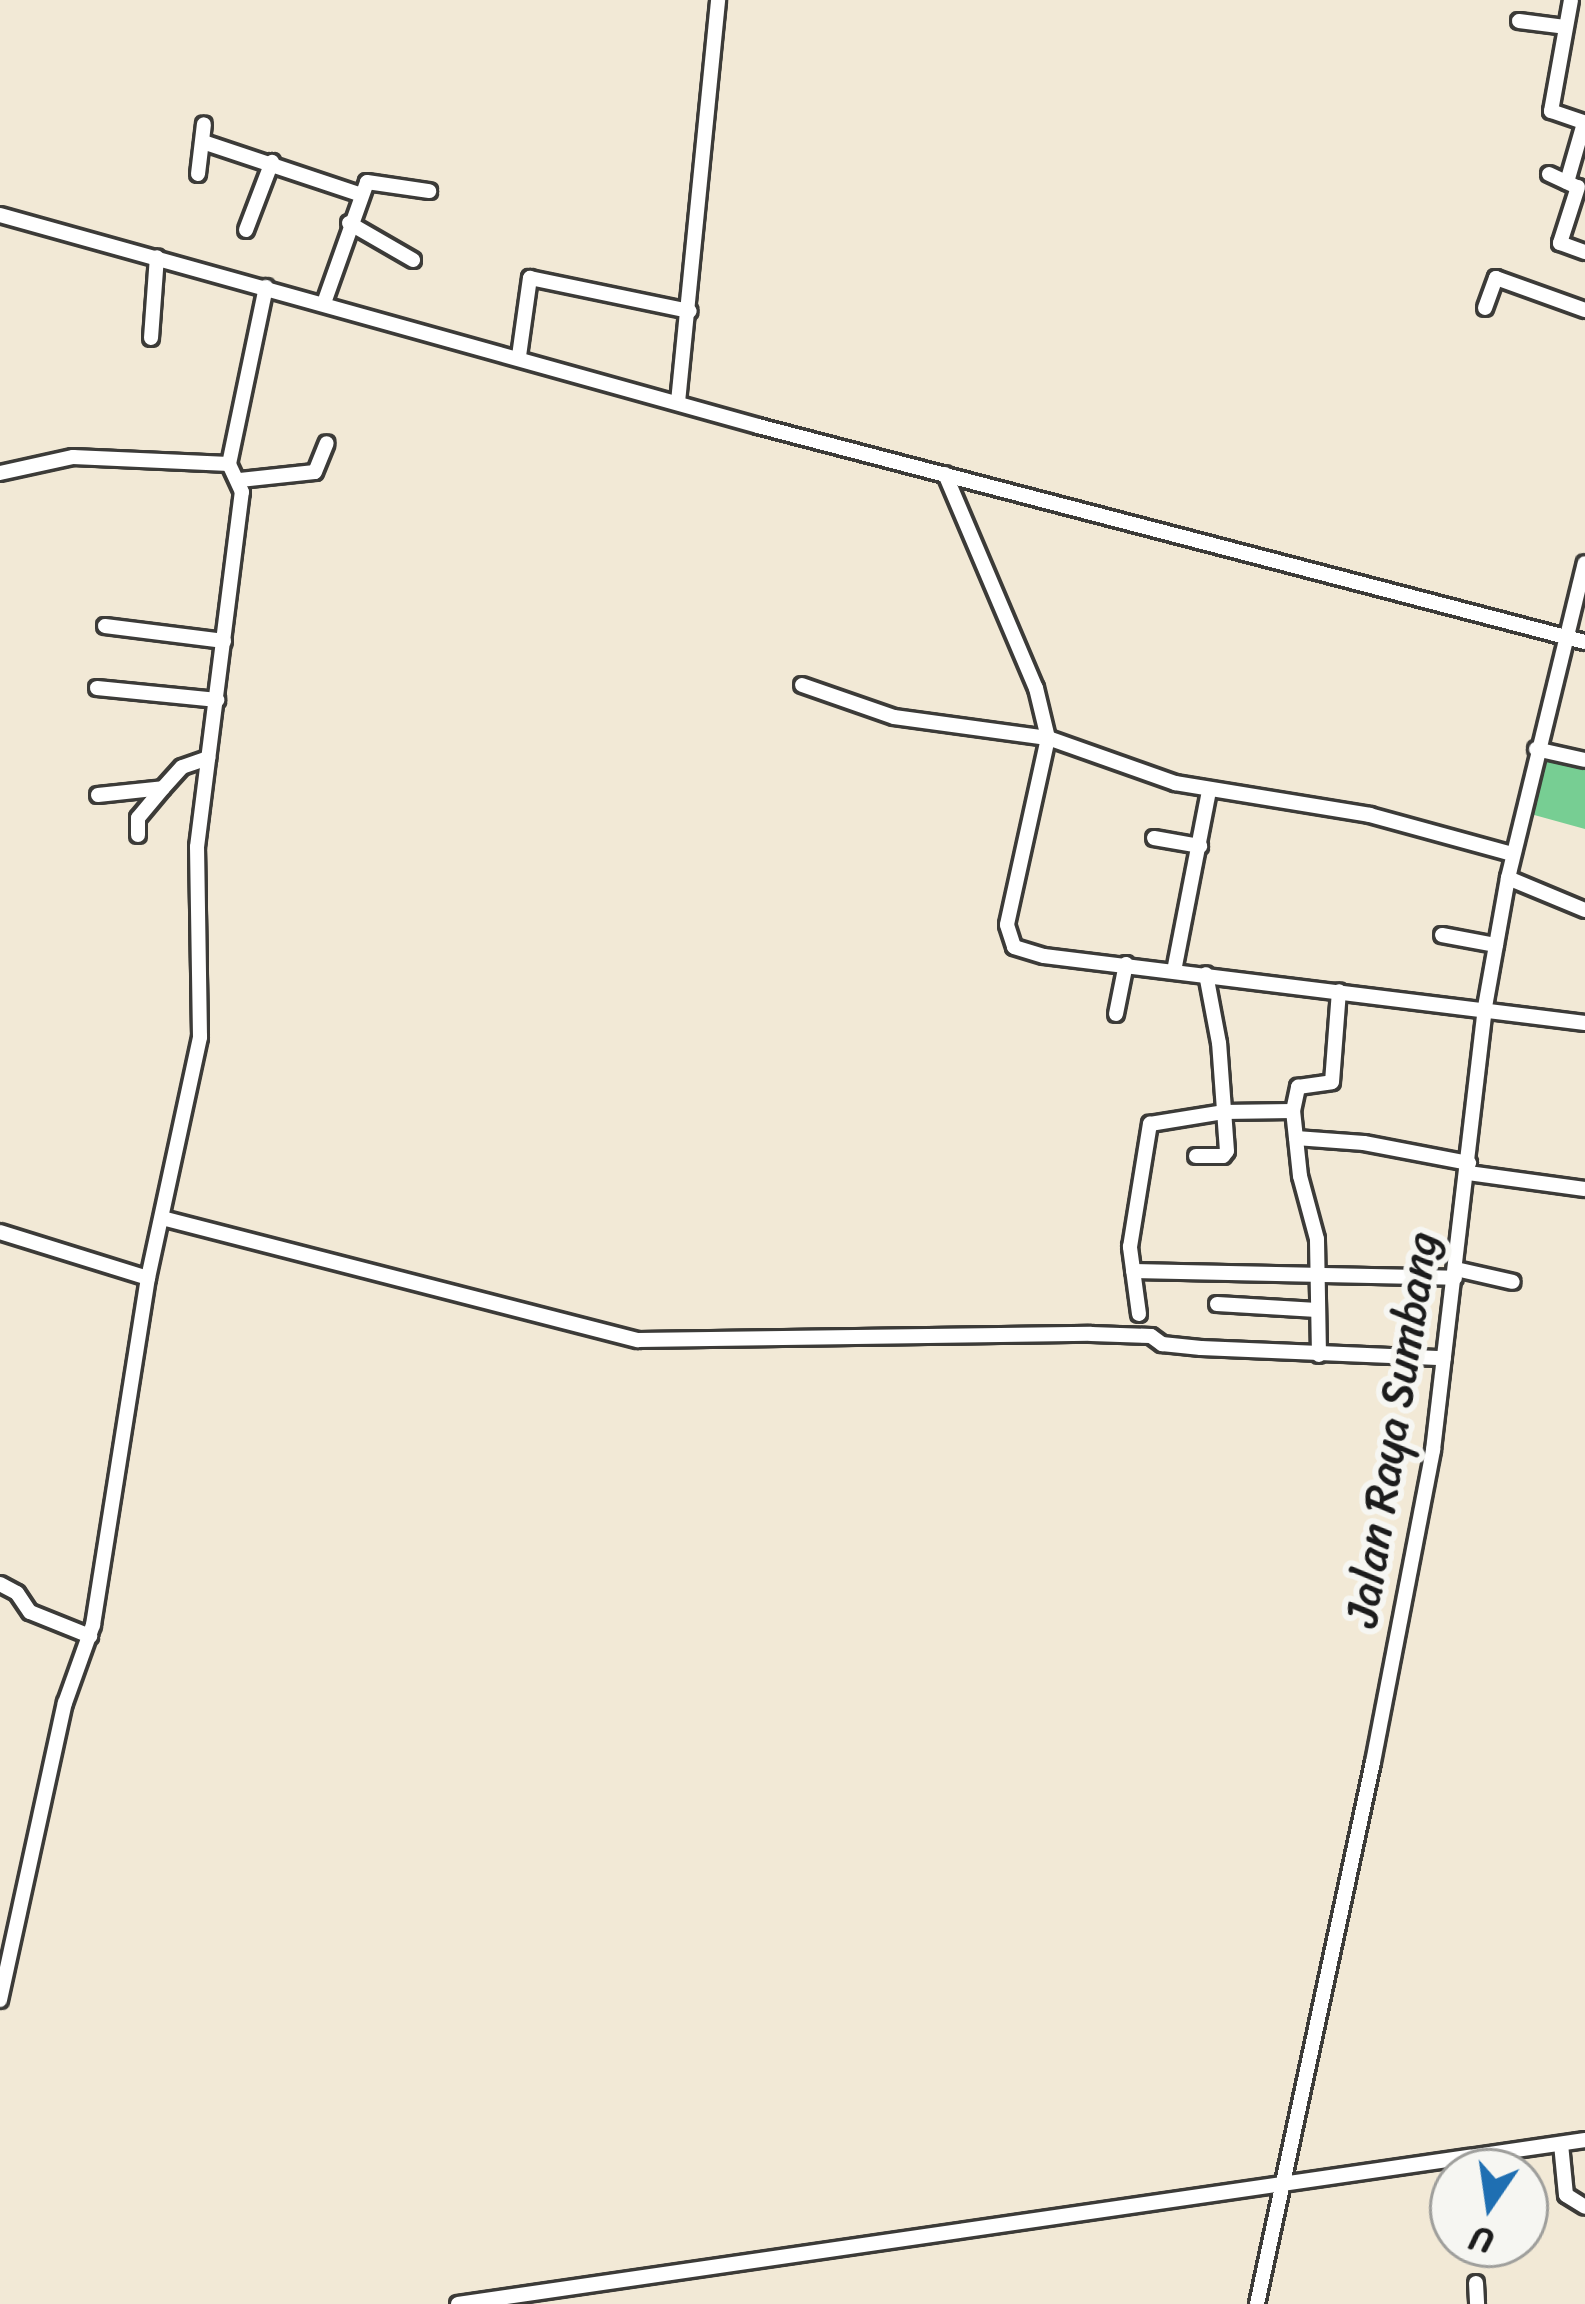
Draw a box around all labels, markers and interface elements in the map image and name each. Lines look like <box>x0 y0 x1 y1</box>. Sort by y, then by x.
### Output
street label: Jalan Raya Sumbang <box>1335 1226 1451 1632</box>
north arrow <box>1429 2148 1549 2268</box>
text: U <box>1464 2209 1499 2271</box>

